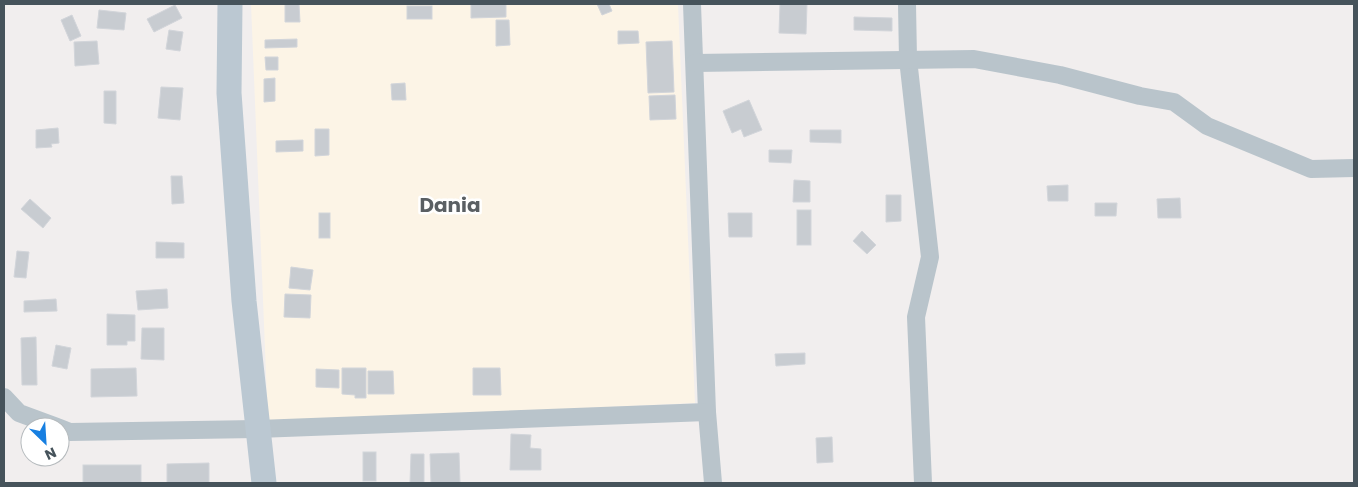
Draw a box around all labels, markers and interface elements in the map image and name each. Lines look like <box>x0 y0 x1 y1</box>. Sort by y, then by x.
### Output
district label: Dania <box>419 191 481 219</box>
north arrow <box>20 417 70 467</box>
text: N <box>41 442 59 465</box>

